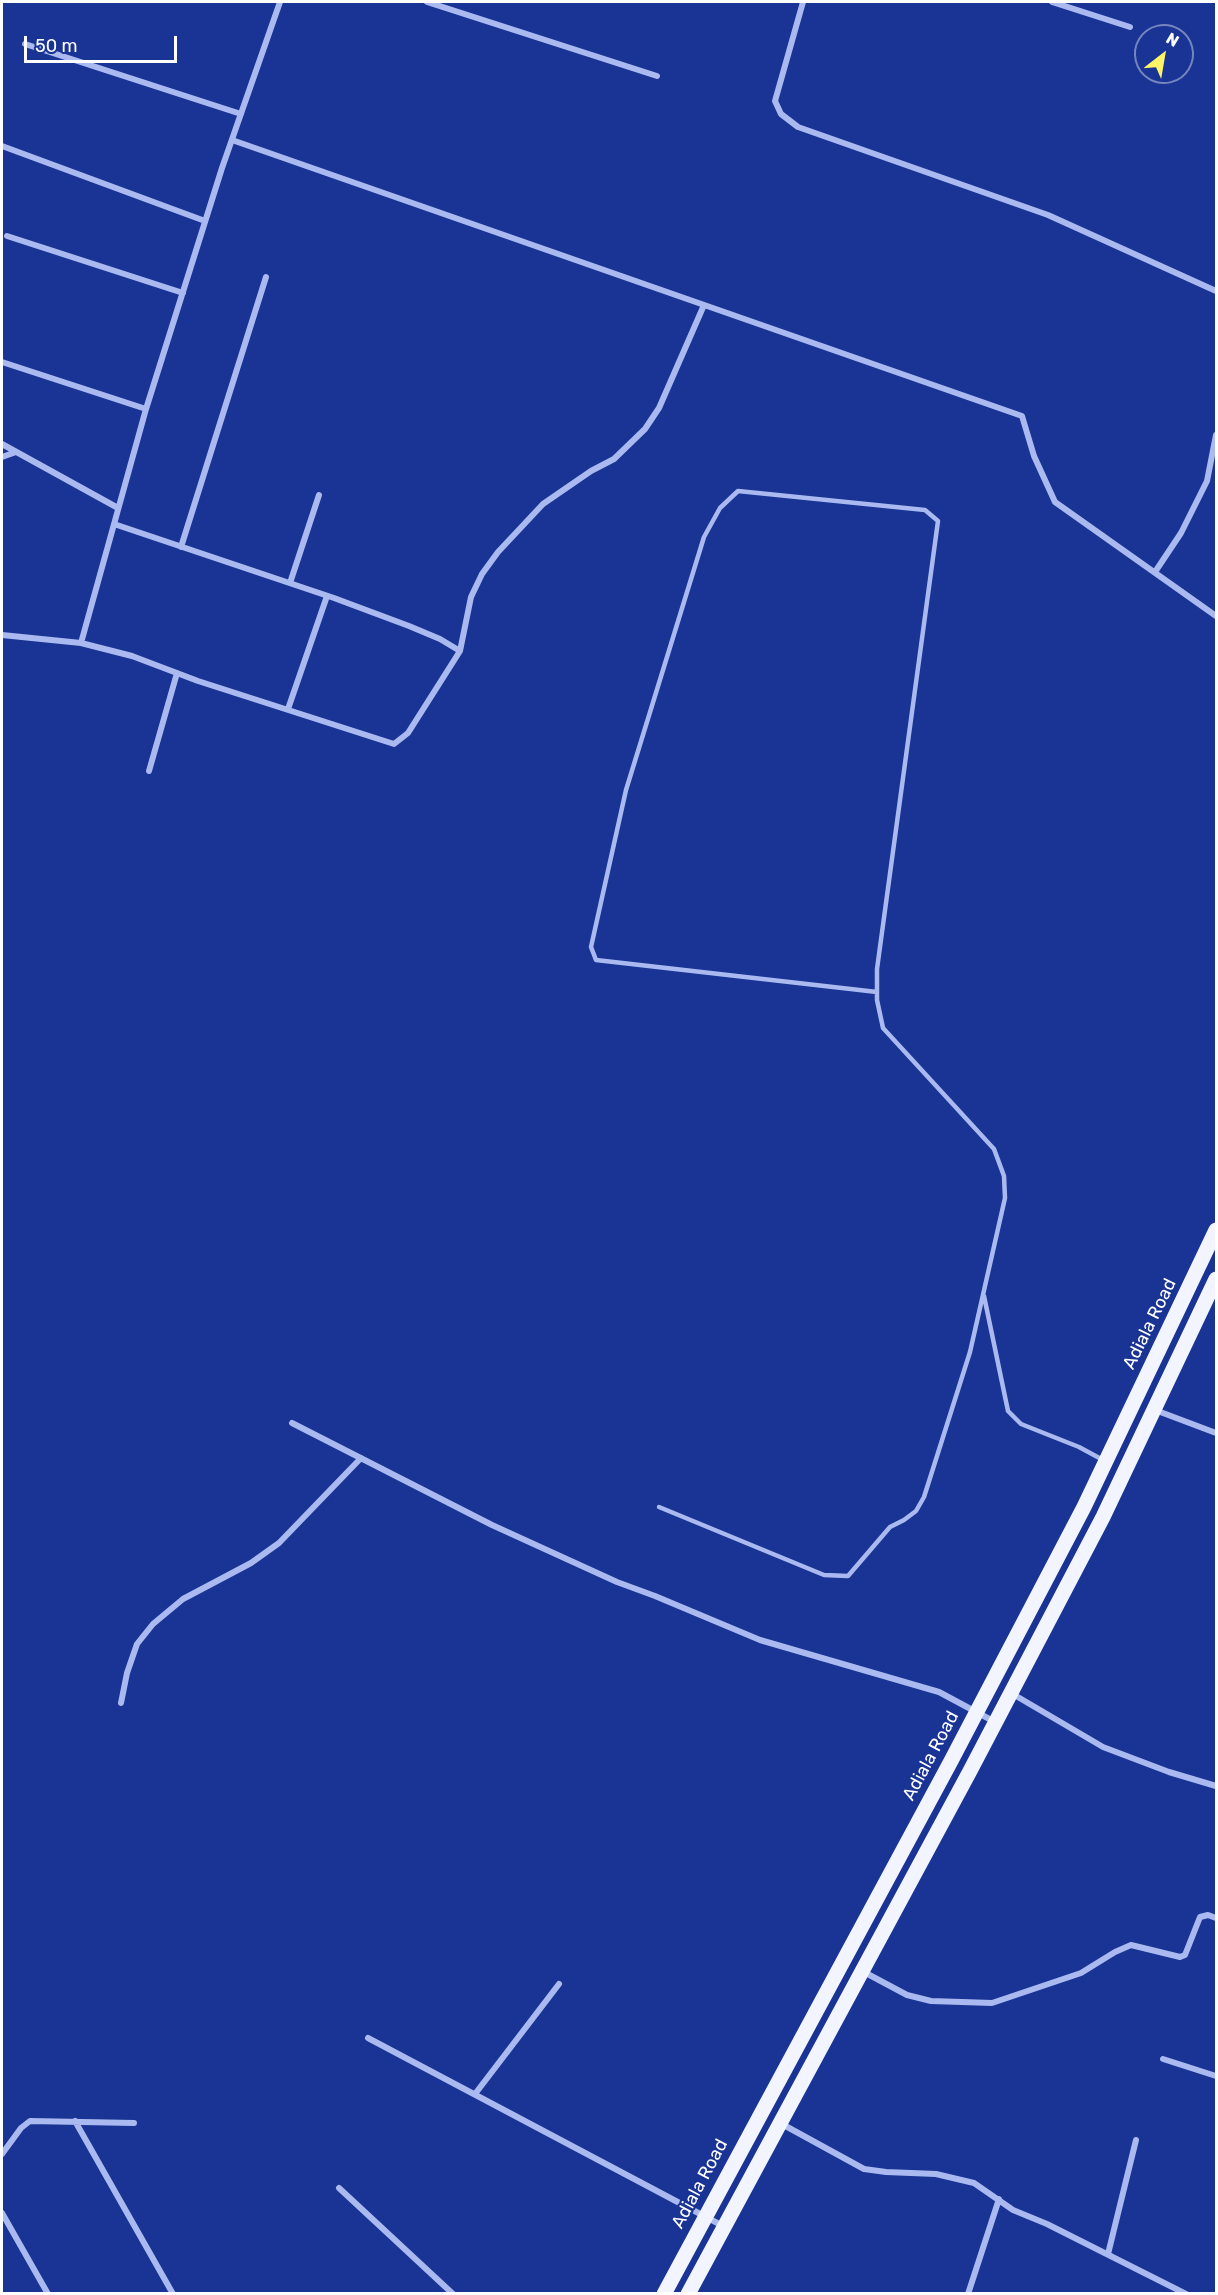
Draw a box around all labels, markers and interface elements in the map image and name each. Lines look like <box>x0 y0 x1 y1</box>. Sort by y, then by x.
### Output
scale bar <box>27 24 180 62</box>
north arrow <box>1134 24 1194 84</box>
text: N <box>1163 29 1182 51</box>
text: 50 m <box>35 35 78 57</box>
street label: Adiala Road <box>1119 1275 1181 1373</box>
street label: Adiala Road <box>898 1708 964 1804</box>
street label: Adiala Road <box>667 2136 733 2232</box>

